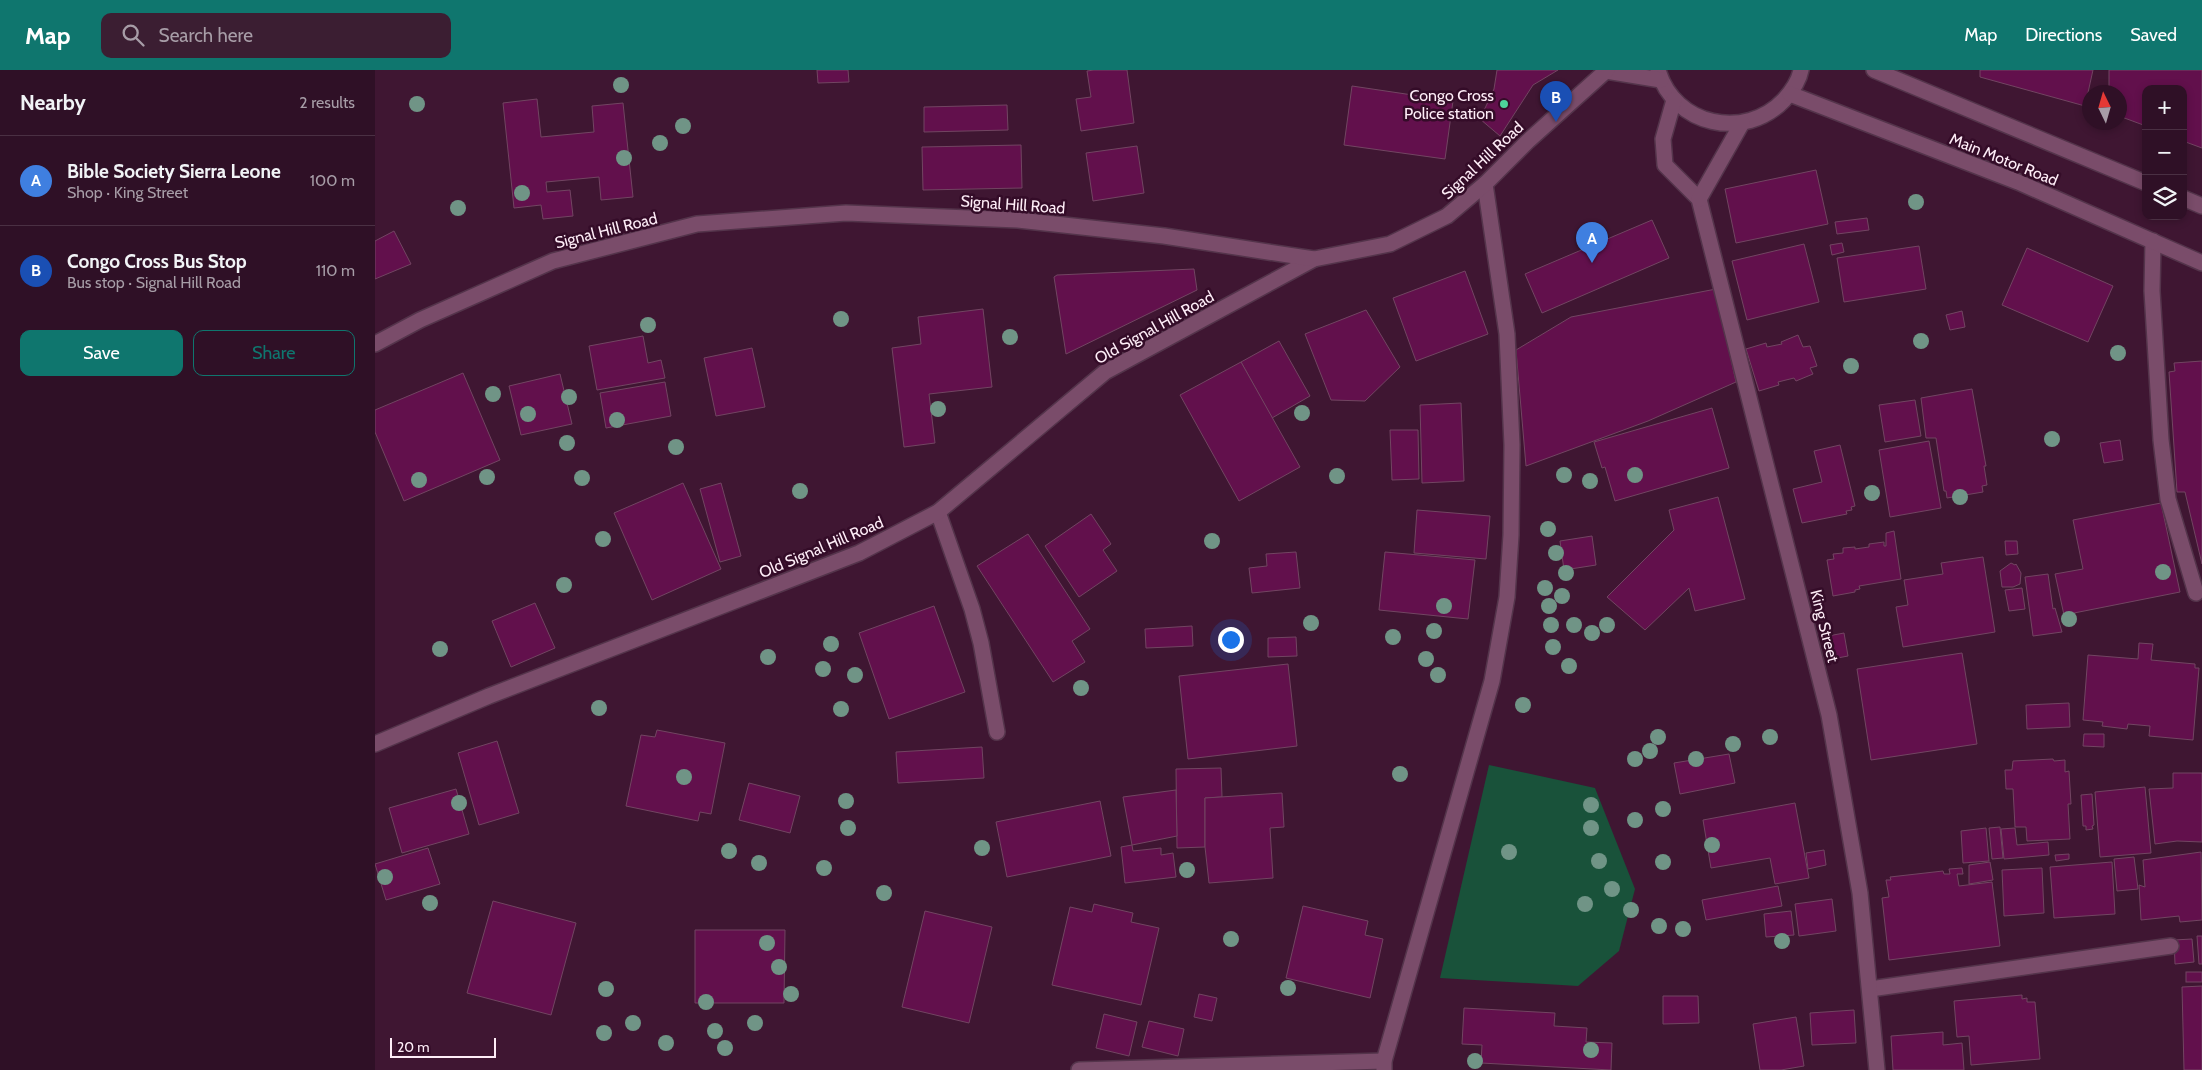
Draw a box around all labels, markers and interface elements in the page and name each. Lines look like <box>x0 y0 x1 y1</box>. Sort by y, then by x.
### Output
search box <box>101 13 451 58</box>
text: Map <box>25 21 71 50</box>
icon: search <box>119 21 147 49</box>
text: Search here <box>159 24 253 47</box>
text: Map <box>1964 24 1997 46</box>
text: Directions <box>2025 24 2102 46</box>
text: Saved <box>2130 24 2177 46</box>
pin: B <box>1540 81 1572 122</box>
north arrow <box>2082 85 2127 130</box>
map controls <box>2142 85 2187 220</box>
button: + <box>2142 85 2187 130</box>
place label: Congo Cross Police station <box>1404 86 1494 123</box>
text: Nearby <box>20 90 86 115</box>
text: 2 results <box>299 93 355 112</box>
marker: Congo Cross Police station <box>1498 98 1510 110</box>
street label: Signal Hill Road <box>1437 118 1527 203</box>
street label: Main Motor Road <box>1947 129 2061 190</box>
button: − <box>2142 130 2187 175</box>
text: Bible Society Sierra Leone <box>67 160 281 183</box>
text: A <box>31 171 41 190</box>
text: 100 m <box>310 171 355 190</box>
button: layers <box>2142 175 2187 220</box>
text: Shop · King Street <box>67 183 188 202</box>
street label: Signal Hill Road <box>960 191 1066 218</box>
street label: Signal Hill Road <box>553 209 659 252</box>
pin: A <box>1576 222 1608 263</box>
text: Congo Cross Bus Stop <box>67 250 247 273</box>
text: B <box>31 261 41 280</box>
text: 110 m <box>316 261 355 280</box>
text: Bus stop · Signal Hill Road <box>67 273 241 292</box>
street label: Old Signal Hill Road <box>1091 287 1217 368</box>
button: Save <box>20 330 183 376</box>
button: Share <box>193 330 355 376</box>
street label: Old Signal Hill Road <box>756 513 886 582</box>
street label: King Street <box>1806 588 1843 665</box>
your location <box>1218 627 1244 653</box>
scale bar <box>390 1035 496 1058</box>
text: 20 m <box>397 1038 430 1056</box>

